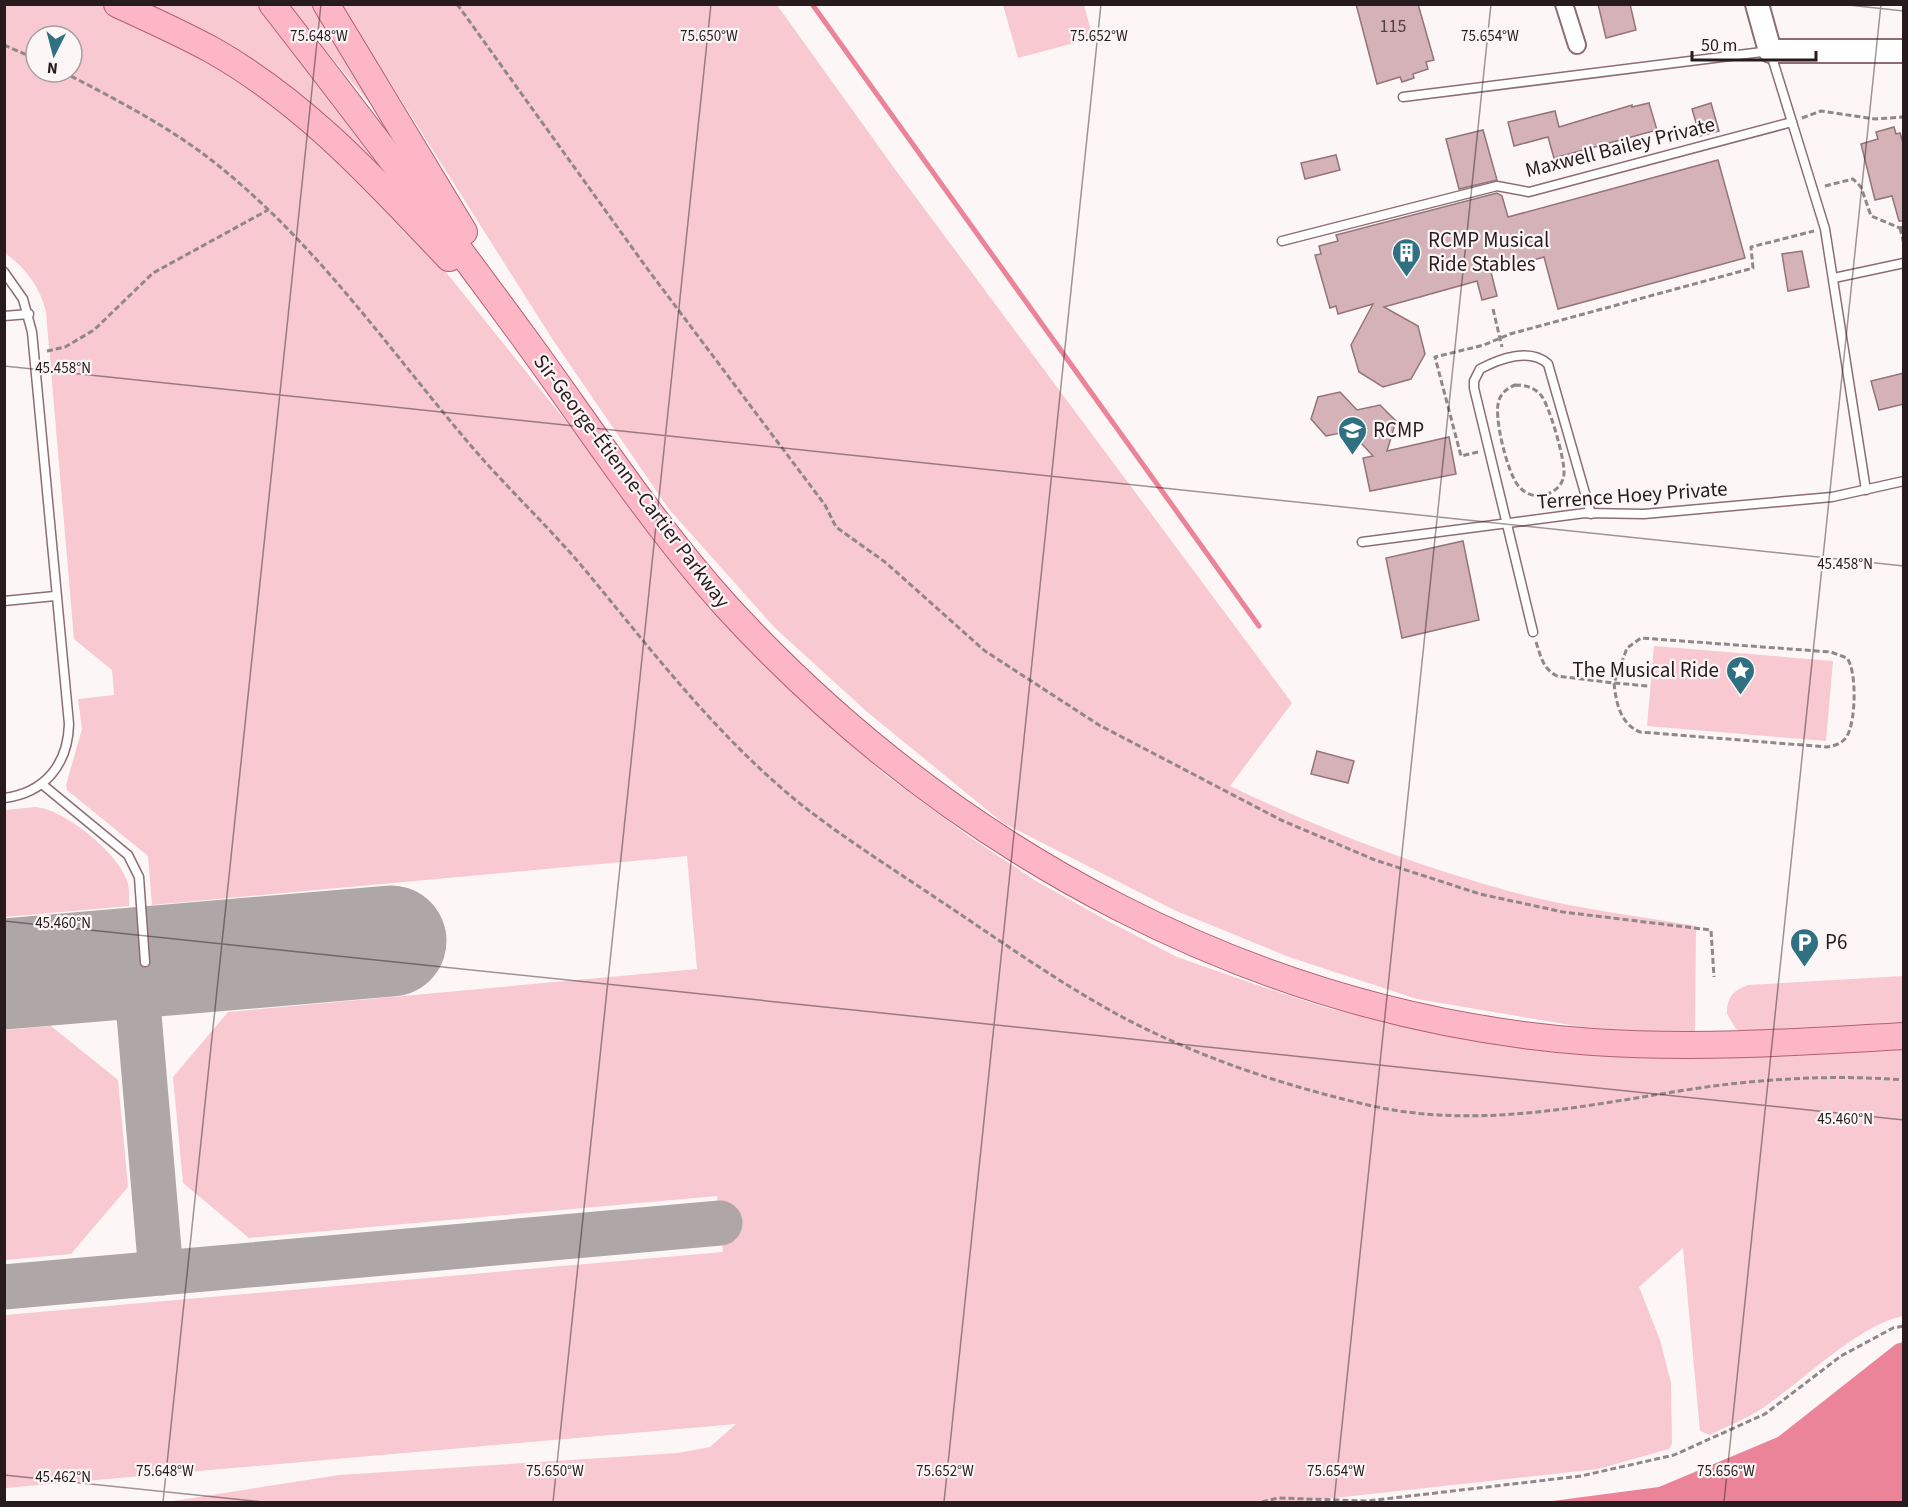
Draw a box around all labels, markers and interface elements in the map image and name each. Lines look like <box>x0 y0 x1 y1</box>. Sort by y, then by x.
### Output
house number: 115 <box>1380 14 1406 39</box>
north arrow <box>24 24 84 84</box>
scale bar <box>1692 24 1816 62</box>
text: 75.648°W <box>290 26 348 47</box>
text: 75.650°W <box>680 26 738 47</box>
text: 75.652°W <box>1070 26 1128 47</box>
text: 75.654°W <box>1461 26 1519 47</box>
text: 50 m <box>1701 33 1737 58</box>
text: N <box>46 56 59 79</box>
street label: Maxwell Bailey Private <box>1522 109 1718 185</box>
place label: RCMP Musical Ride Stables <box>1428 225 1549 279</box>
building icon: RCMP Musical Ride Stables <box>1391 236 1423 278</box>
street label: Sir-George-Étienne-Cartier Parkway <box>526 348 738 614</box>
text: 45.458°N <box>35 358 91 379</box>
school or university icon: RCMP <box>1336 414 1368 456</box>
place label: RCMP <box>1373 415 1424 445</box>
street label: Terrence Hoey Private <box>1536 473 1728 517</box>
text: 45.458°N <box>1817 554 1873 575</box>
place icon: The Musical Ride <box>1724 654 1756 696</box>
place label: The Musical Ride <box>1572 655 1719 685</box>
text: 45.460°N <box>35 913 91 934</box>
parking icon: P6 <box>1788 926 1820 968</box>
place label: P6 <box>1825 927 1847 957</box>
text: 45.460°N <box>1817 1109 1873 1130</box>
text: 75.648°W <box>136 1461 194 1482</box>
text: 75.650°W <box>526 1461 584 1482</box>
text: 75.652°W <box>916 1461 974 1482</box>
text: 75.654°W <box>1307 1461 1365 1482</box>
text: 75.656°W <box>1697 1461 1755 1482</box>
text: 45.462°N <box>35 1467 91 1488</box>

